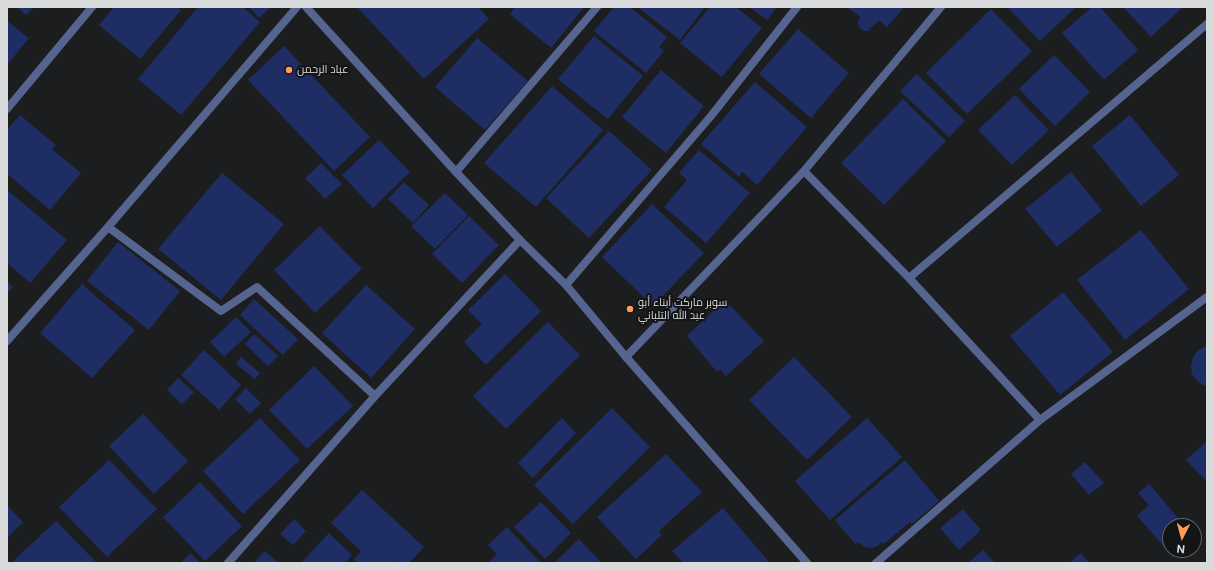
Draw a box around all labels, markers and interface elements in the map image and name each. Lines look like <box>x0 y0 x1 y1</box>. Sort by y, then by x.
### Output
place label: عباد الرحمن <box>297 63 348 77</box>
marker: عباد الرحمن <box>284 65 294 75</box>
place label: سوبر ماركت أبناء أبو عبد الله التلباني <box>638 296 727 322</box>
marker: سوبر ماركت أبناء أبو عبد الله التلباني <box>625 304 635 314</box>
north arrow <box>1162 518 1202 558</box>
text: N <box>1176 543 1186 555</box>

